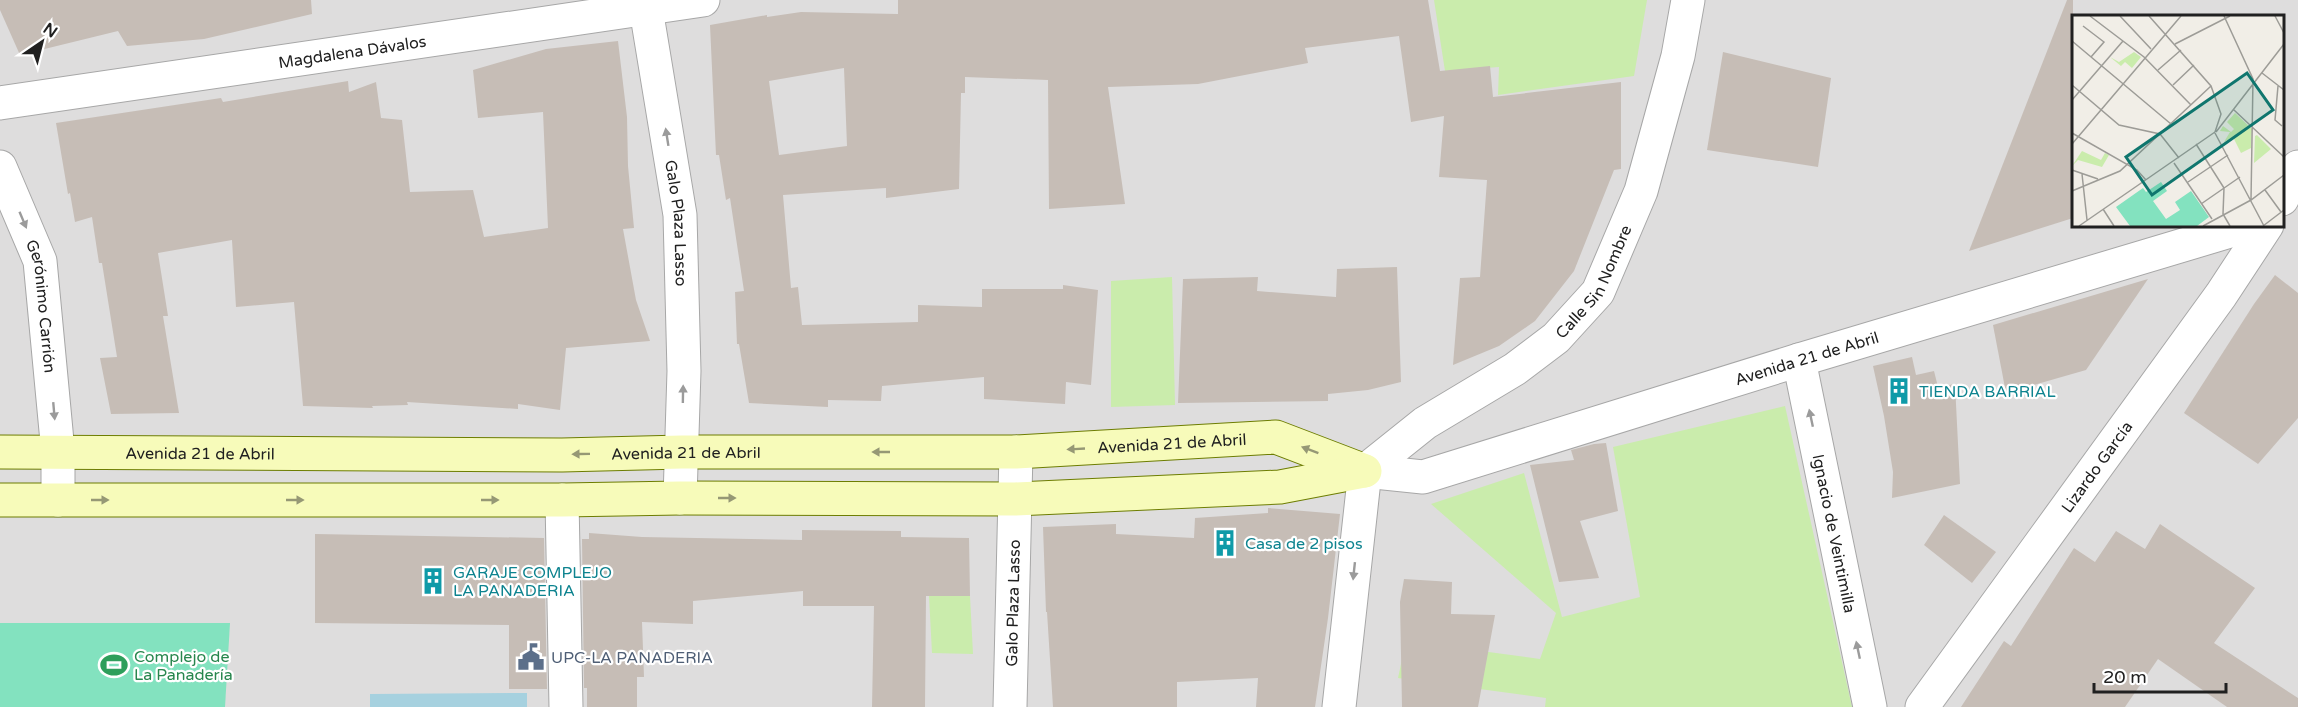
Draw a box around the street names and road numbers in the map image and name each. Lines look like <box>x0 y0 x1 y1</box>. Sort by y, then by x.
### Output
street label: Magdalena Dávalos <box>277 32 428 73</box>
street label: Galo Plaza Lasso <box>660 158 691 287</box>
street label: Calle Sin Nombre <box>1552 222 1636 343</box>
street label: Gerónimo Carrión <box>21 237 60 374</box>
street label: Avenida 21 de Abril <box>1732 328 1881 390</box>
street label: Lizardo García <box>2057 417 2137 517</box>
street label: Avenida 21 de Abril <box>1097 430 1247 458</box>
street label: Avenida 21 de Abril <box>611 443 761 465</box>
street label: Avenida 21 de Abril <box>125 444 275 464</box>
street label: Ignacio de Veintimilla <box>1808 452 1859 615</box>
street label: Galo Plaza Lasso <box>1002 539 1025 667</box>

